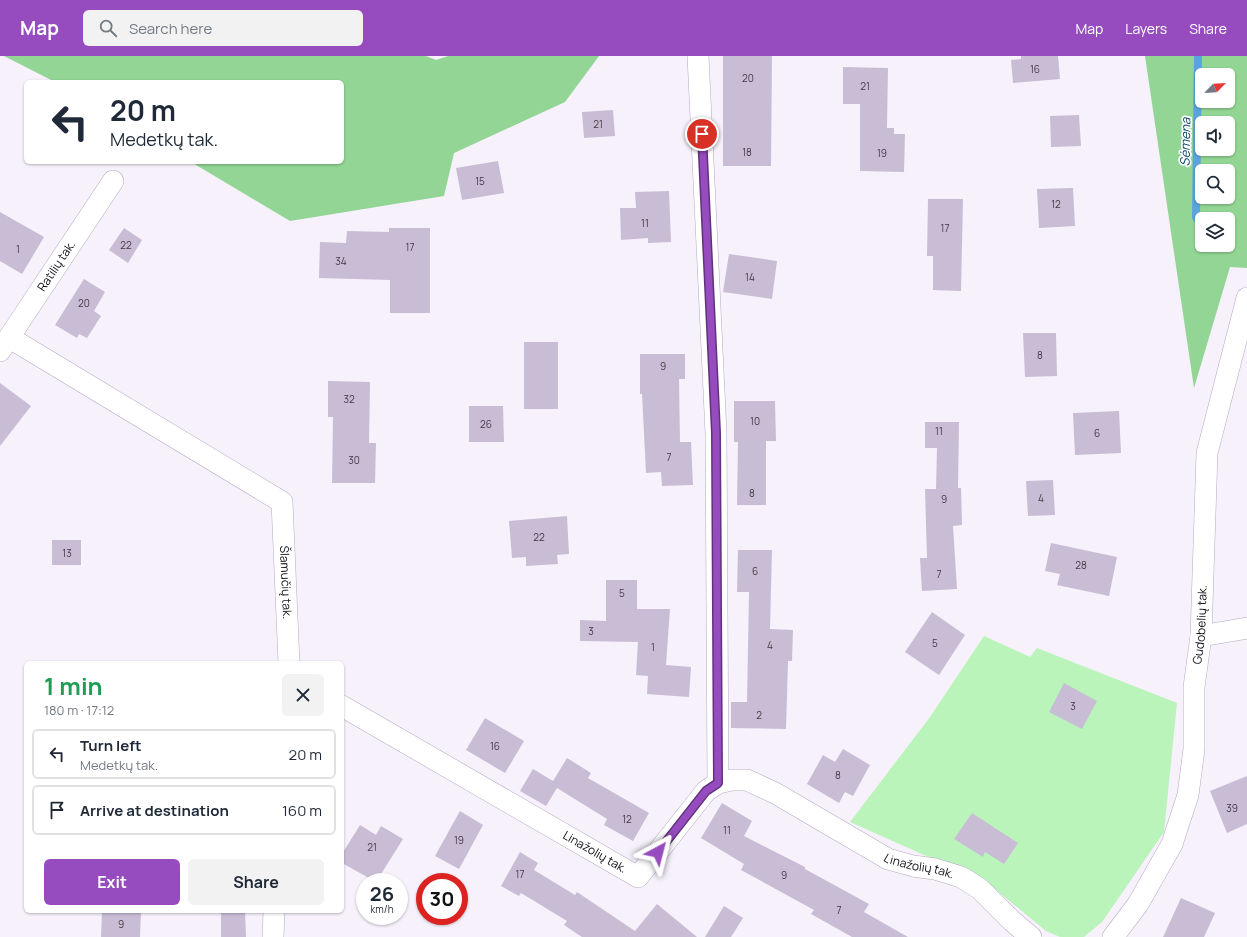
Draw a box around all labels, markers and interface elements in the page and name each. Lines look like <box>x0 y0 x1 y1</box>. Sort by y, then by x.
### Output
search box <box>83 10 363 46</box>
text: Map <box>20 15 59 41</box>
icon: search <box>97 17 119 39</box>
text: Search here <box>129 18 212 39</box>
text: Map <box>1075 19 1103 38</box>
text: Layers <box>1125 19 1167 38</box>
text: Share <box>1189 19 1227 38</box>
house number: 16 <box>1030 62 1040 76</box>
north arrow <box>1195 68 1235 108</box>
map controls <box>1195 68 1235 252</box>
house number: 20 <box>742 71 754 85</box>
house number: 21 <box>860 79 870 93</box>
text: 20 m <box>110 91 176 129</box>
icon: left <box>44 96 96 148</box>
button: sound <box>1195 116 1235 156</box>
house number: 21 <box>593 117 603 131</box>
pin <box>685 117 719 151</box>
water label: Sėmena <box>1176 117 1194 167</box>
icon: arrive <box>691 123 713 145</box>
text: Medetkų tak. <box>110 127 218 151</box>
house number: 18 <box>742 145 752 159</box>
house number: 19 <box>877 146 887 160</box>
button: search <box>1195 164 1235 204</box>
house number: 15 <box>475 174 485 188</box>
house number: 12 <box>1051 197 1061 211</box>
button: layers <box>1195 212 1235 252</box>
house number: 11 <box>641 216 649 230</box>
house number: 17 <box>941 221 949 235</box>
street label: Ratilių tak. <box>33 237 79 294</box>
house number: 22 <box>120 238 132 252</box>
house number: 17 <box>406 240 414 254</box>
house number: 1 <box>16 242 20 256</box>
house number: 34 <box>335 254 347 268</box>
house number: 14 <box>745 270 755 284</box>
house number: 20 <box>78 296 90 310</box>
house number: 8 <box>1037 348 1043 362</box>
house number: 9 <box>660 359 666 373</box>
house number: 32 <box>343 392 355 406</box>
house number: 10 <box>750 414 760 428</box>
house number: 26 <box>480 417 492 431</box>
house number: 11 <box>935 424 943 438</box>
house number: 6 <box>1094 426 1100 440</box>
house number: 7 <box>666 450 672 464</box>
house number: 30 <box>348 453 360 467</box>
house number: 8 <box>749 486 755 500</box>
house number: 4 <box>1038 491 1044 505</box>
house number: 9 <box>941 492 947 506</box>
house number: 22 <box>533 530 545 544</box>
street label: Šlamučių tak. <box>276 545 296 619</box>
house number: 13 <box>62 546 72 560</box>
house number: 28 <box>1075 558 1087 572</box>
house number: 6 <box>752 564 758 578</box>
house number: 7 <box>936 567 942 581</box>
street label: Gudobelių tak. <box>1188 585 1211 665</box>
house number: 5 <box>619 586 625 600</box>
house number: 3 <box>588 624 594 638</box>
house number: 5 <box>932 636 938 650</box>
house number: 4 <box>767 638 773 652</box>
house number: 1 <box>651 640 655 654</box>
text: 1 min <box>44 669 103 702</box>
button: close <box>282 674 324 716</box>
house number: 3 <box>1070 699 1076 713</box>
text: 180 m · 17:12 <box>44 701 114 719</box>
house number: 2 <box>756 708 762 722</box>
text: Turn left <box>80 735 142 756</box>
house number: 16 <box>490 739 500 753</box>
icon: left <box>46 743 68 765</box>
text: 20 m <box>289 744 322 765</box>
text: Medetkų tak. <box>80 756 158 774</box>
house number: 8 <box>835 768 841 782</box>
icon: arrive <box>46 799 68 821</box>
text: Arrive at destination <box>80 800 229 821</box>
text: 160 m <box>282 800 322 821</box>
house number: 39 <box>1226 801 1238 815</box>
house number: 12 <box>622 812 632 826</box>
house number: 11 <box>723 823 731 837</box>
street label: Linažolių tak. <box>560 826 630 877</box>
position arrow <box>637 831 679 873</box>
house number: 19 <box>454 833 464 847</box>
house number: 21 <box>367 840 377 854</box>
street label: Linažolių tak. <box>881 849 956 882</box>
button: Exit <box>44 859 180 905</box>
button: Share <box>188 859 324 905</box>
house number: 17 <box>516 867 524 881</box>
house number: 9 <box>781 868 787 882</box>
speed limit sign: 30 <box>416 873 468 925</box>
text: 26 <box>370 880 394 907</box>
text: km/h <box>370 902 394 916</box>
house number: 7 <box>836 903 842 917</box>
house number: 9 <box>118 917 124 931</box>

